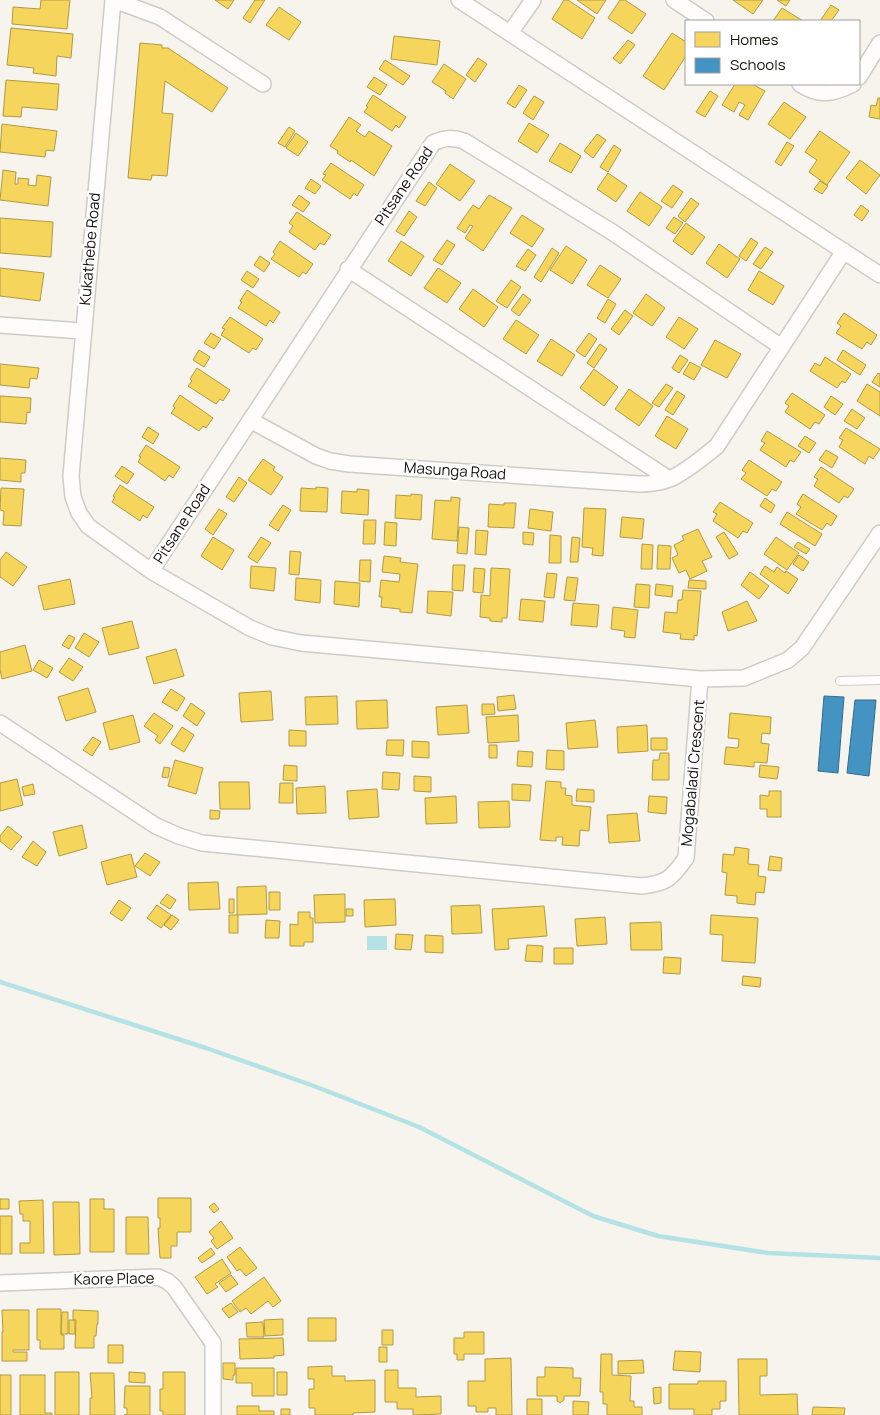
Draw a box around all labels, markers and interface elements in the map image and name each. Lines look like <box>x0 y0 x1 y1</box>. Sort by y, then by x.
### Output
legend <box>685 20 860 85</box>
text: Homes <box>730 29 779 50</box>
text: Schools <box>730 54 786 75</box>
street label: Pitsane Road <box>369 142 438 229</box>
street label: Kukathebe Road <box>74 192 105 306</box>
street label: Masunga Road <box>403 456 507 485</box>
street label: Pitsane Road <box>148 480 215 568</box>
street label: Mogabaladi Crescent <box>676 699 709 847</box>
street label: Kaore Place <box>73 1267 155 1290</box>

